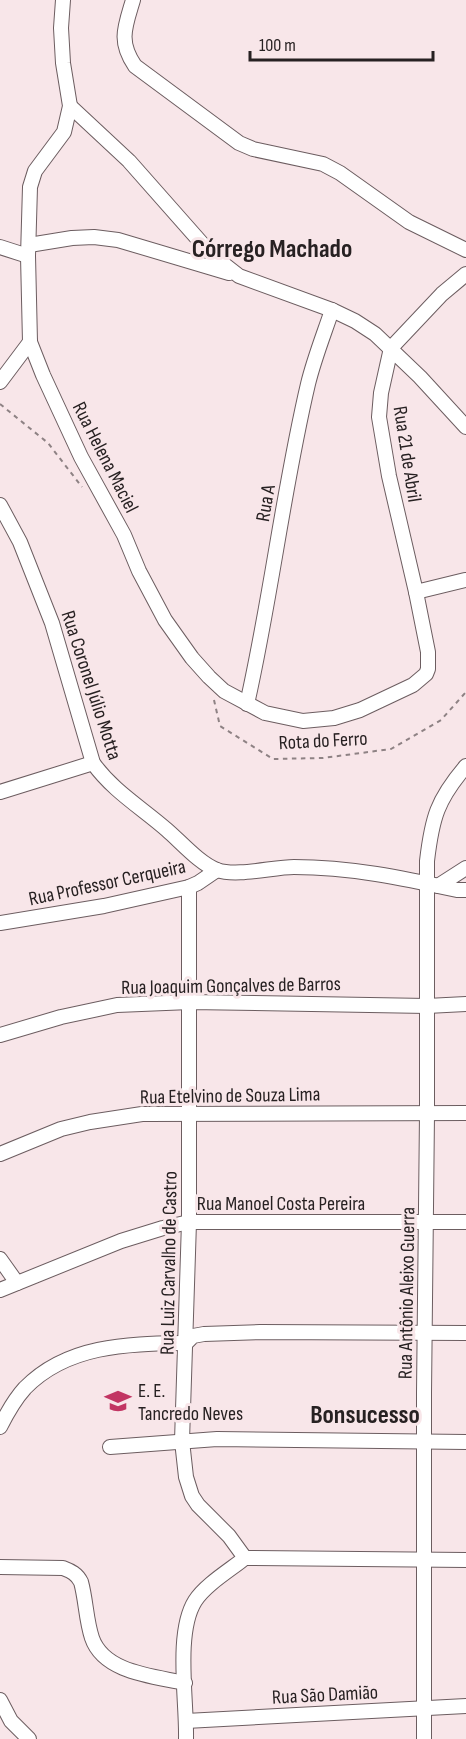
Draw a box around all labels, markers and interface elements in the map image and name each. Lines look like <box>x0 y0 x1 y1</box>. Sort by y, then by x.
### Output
scale bar <box>250 24 433 62</box>
text: 100 m <box>259 35 296 56</box>
district label: Córrego Machado <box>192 234 352 265</box>
street label: Rua Helena Maciel <box>67 398 143 517</box>
street label: Rua 21 de Abril <box>388 404 426 504</box>
street label: Rua A <box>251 482 281 523</box>
street label: Rua Coronel Júlio Motta <box>56 608 126 763</box>
street label: Rota do Ferro <box>278 727 368 755</box>
street label: Rua Professor Cerqueira <box>27 855 188 911</box>
street label: Rua Joaquim Gonçalves de Barros <box>121 972 341 1000</box>
street label: Rua Etelvino de Souza Lima <box>140 1082 320 1110</box>
street label: Rua Luiz Carvalho de Castro <box>155 1171 183 1355</box>
street label: Rua Manoel Costa Pereira <box>197 1192 365 1216</box>
street label: Rua Antônio Aleixo Guerra <box>393 1207 421 1379</box>
place label: E. E. Tancredo Neves <box>138 1379 243 1426</box>
school or university icon: E. E. Tancredo Neves <box>103 1386 133 1416</box>
district label: Bonsucesso <box>310 1400 420 1431</box>
street label: Rua São Damião <box>271 1680 379 1710</box>

